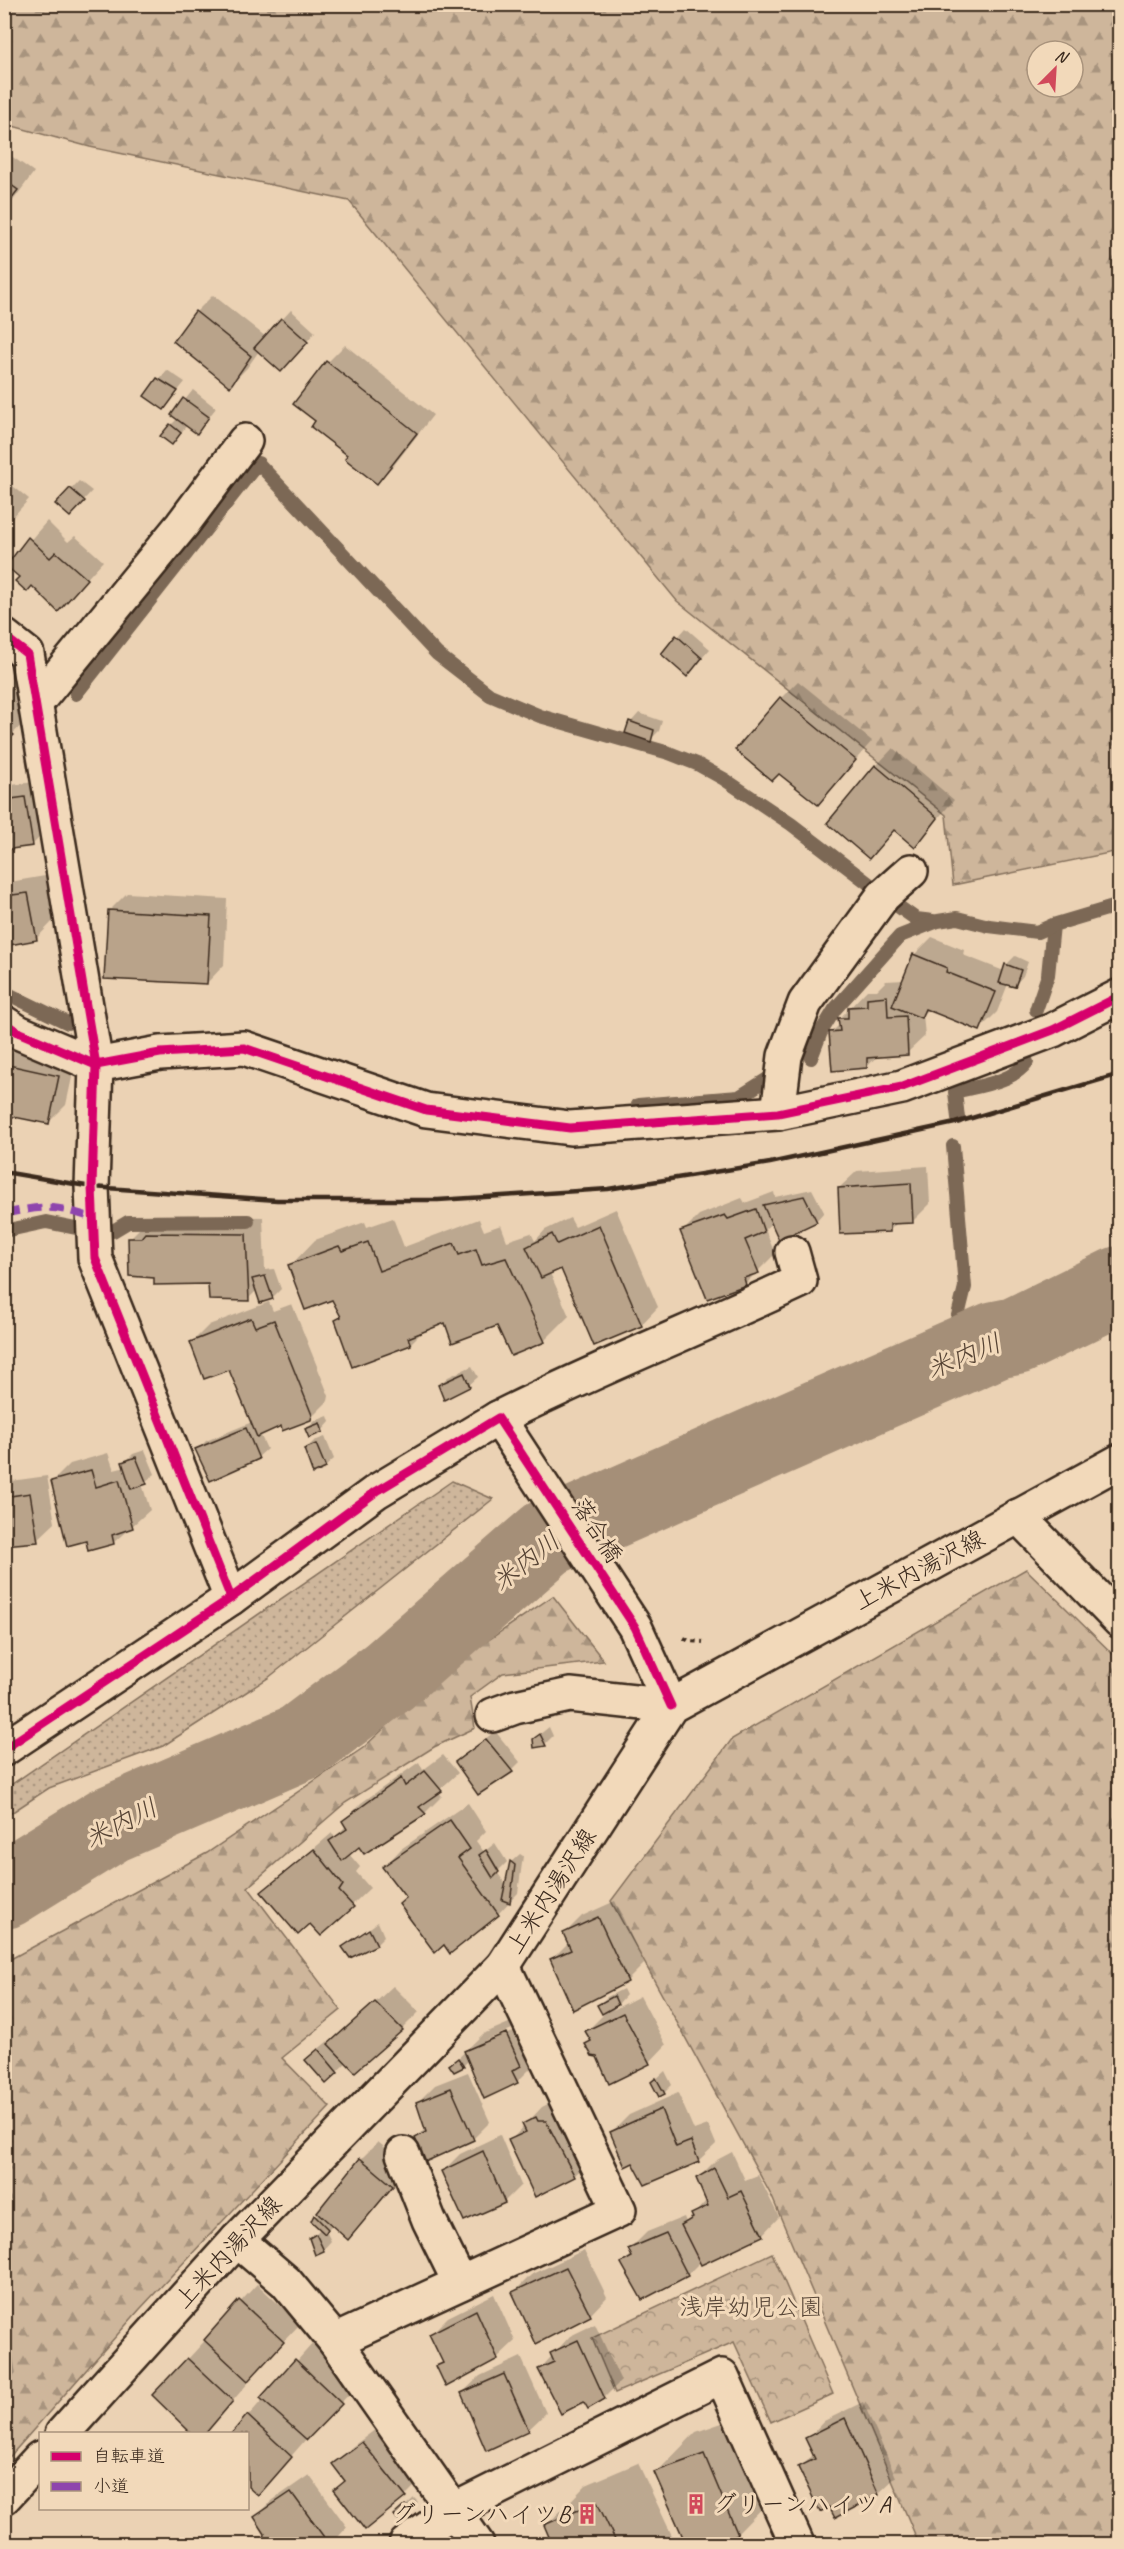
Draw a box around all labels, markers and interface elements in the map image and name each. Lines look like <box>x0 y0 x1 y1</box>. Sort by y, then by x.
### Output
north arrow <box>1025 39 1085 99</box>
text: N <box>1052 45 1072 69</box>
water label: 米内川 <box>922 1326 1006 1386</box>
street label: 落合橋 <box>565 1492 629 1568</box>
street label: 上米内湯沢線 <box>848 1523 990 1617</box>
water label: 米内川 <box>485 1524 567 1598</box>
water label: 米内川 <box>79 1791 163 1855</box>
street label: 上米内湯沢線 <box>499 1822 603 1960</box>
street label: 上米内湯沢線 <box>168 2189 288 2315</box>
park label: 浅岸幼児公園 <box>679 2292 823 2322</box>
legend <box>39 2432 249 2510</box>
text: 自転車道 <box>93 2445 165 2467</box>
text: 小道 <box>93 2475 129 2497</box>
place label: グリーンハイツA <box>713 2489 892 2519</box>
building icon: グリーンハイツA <box>684 2492 708 2516</box>
place label: グリーンハイツB <box>392 2499 572 2529</box>
building icon: グリーンハイツB <box>575 2502 599 2526</box>

